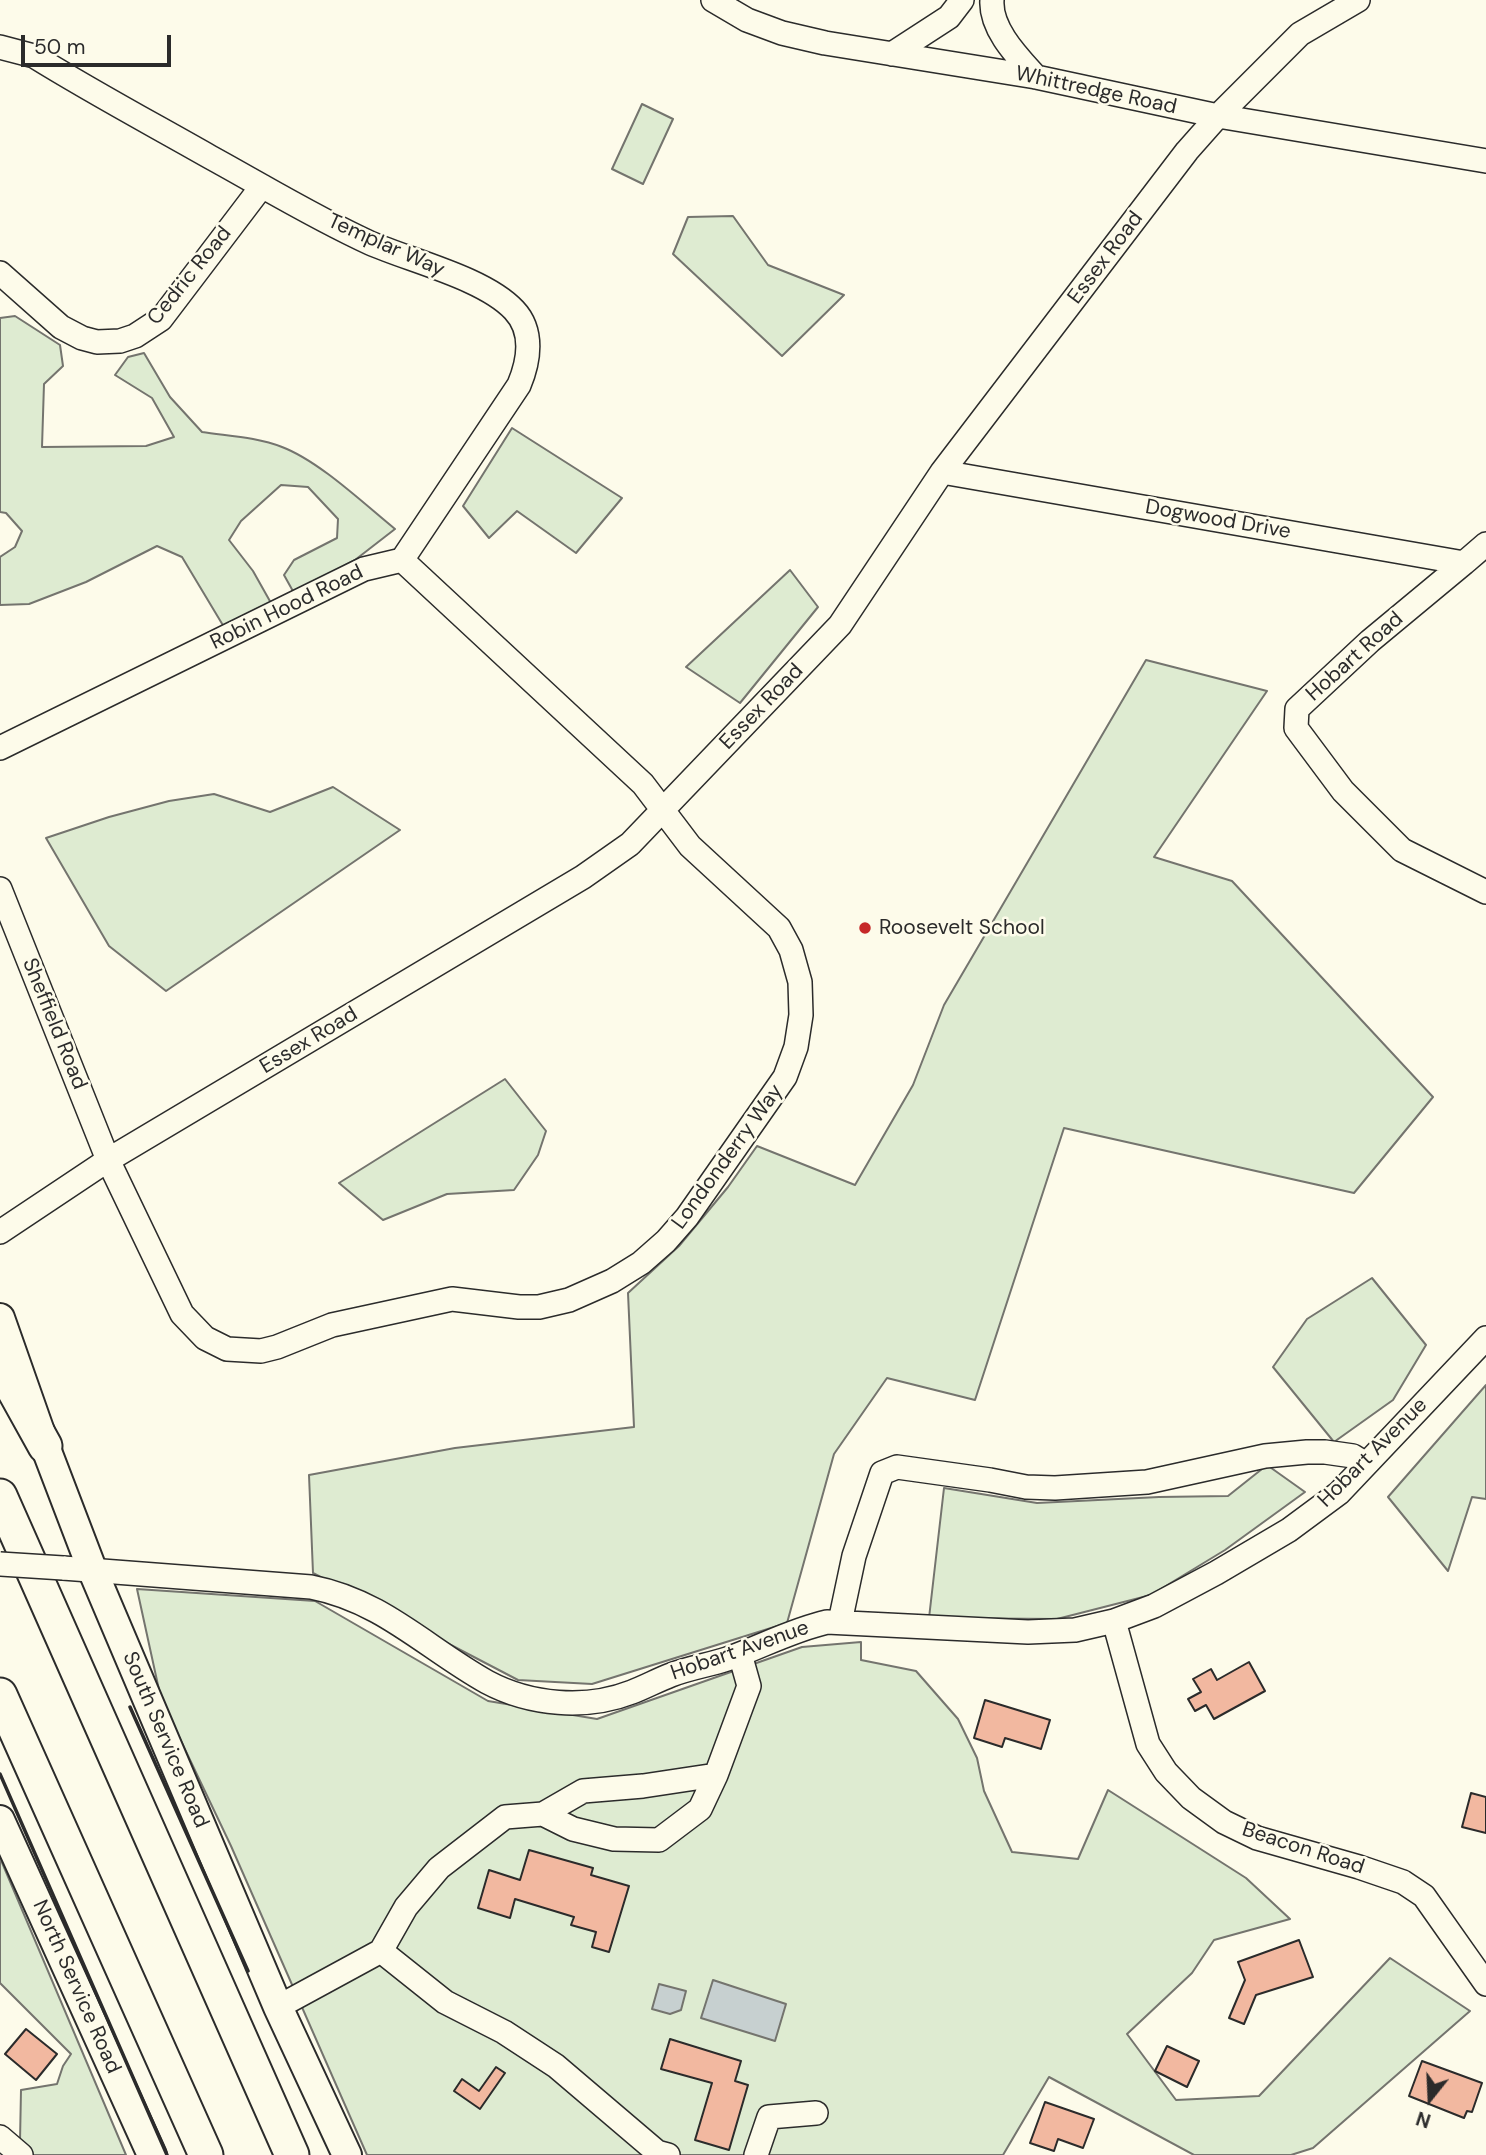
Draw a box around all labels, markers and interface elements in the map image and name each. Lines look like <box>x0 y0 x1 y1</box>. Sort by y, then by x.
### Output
scale bar <box>24 21 175 65</box>
text: 50 m <box>34 33 85 61</box>
street label: Whittredge Road <box>1013 62 1179 120</box>
street label: Essex Road <box>1063 207 1149 309</box>
street label: Templar Way <box>324 209 448 283</box>
street label: Cedric Road <box>143 222 237 330</box>
street label: Dogwood Drive <box>1143 495 1293 545</box>
street label: Robin Hood Road <box>206 560 368 656</box>
street label: Hobart Road <box>1301 607 1409 707</box>
street label: Essex Road <box>715 659 809 755</box>
place label: Roosevelt School <box>879 915 1045 941</box>
marker: Roosevelt School <box>857 920 873 936</box>
street label: Sheffield Road <box>16 955 92 1093</box>
street label: Essex Road <box>256 1002 362 1080</box>
street label: Londonderry Way <box>667 1080 789 1234</box>
street label: Hobart Avenue <box>1313 1393 1433 1513</box>
street label: Hobart Avenue <box>668 1616 812 1686</box>
street label: South Service Road <box>116 1648 214 1832</box>
street label: Beacon Road <box>1239 1817 1367 1881</box>
street label: North Service Road <box>26 1896 126 2078</box>
north arrow <box>1395 2064 1465 2134</box>
text: N <box>1413 2105 1434 2133</box>

